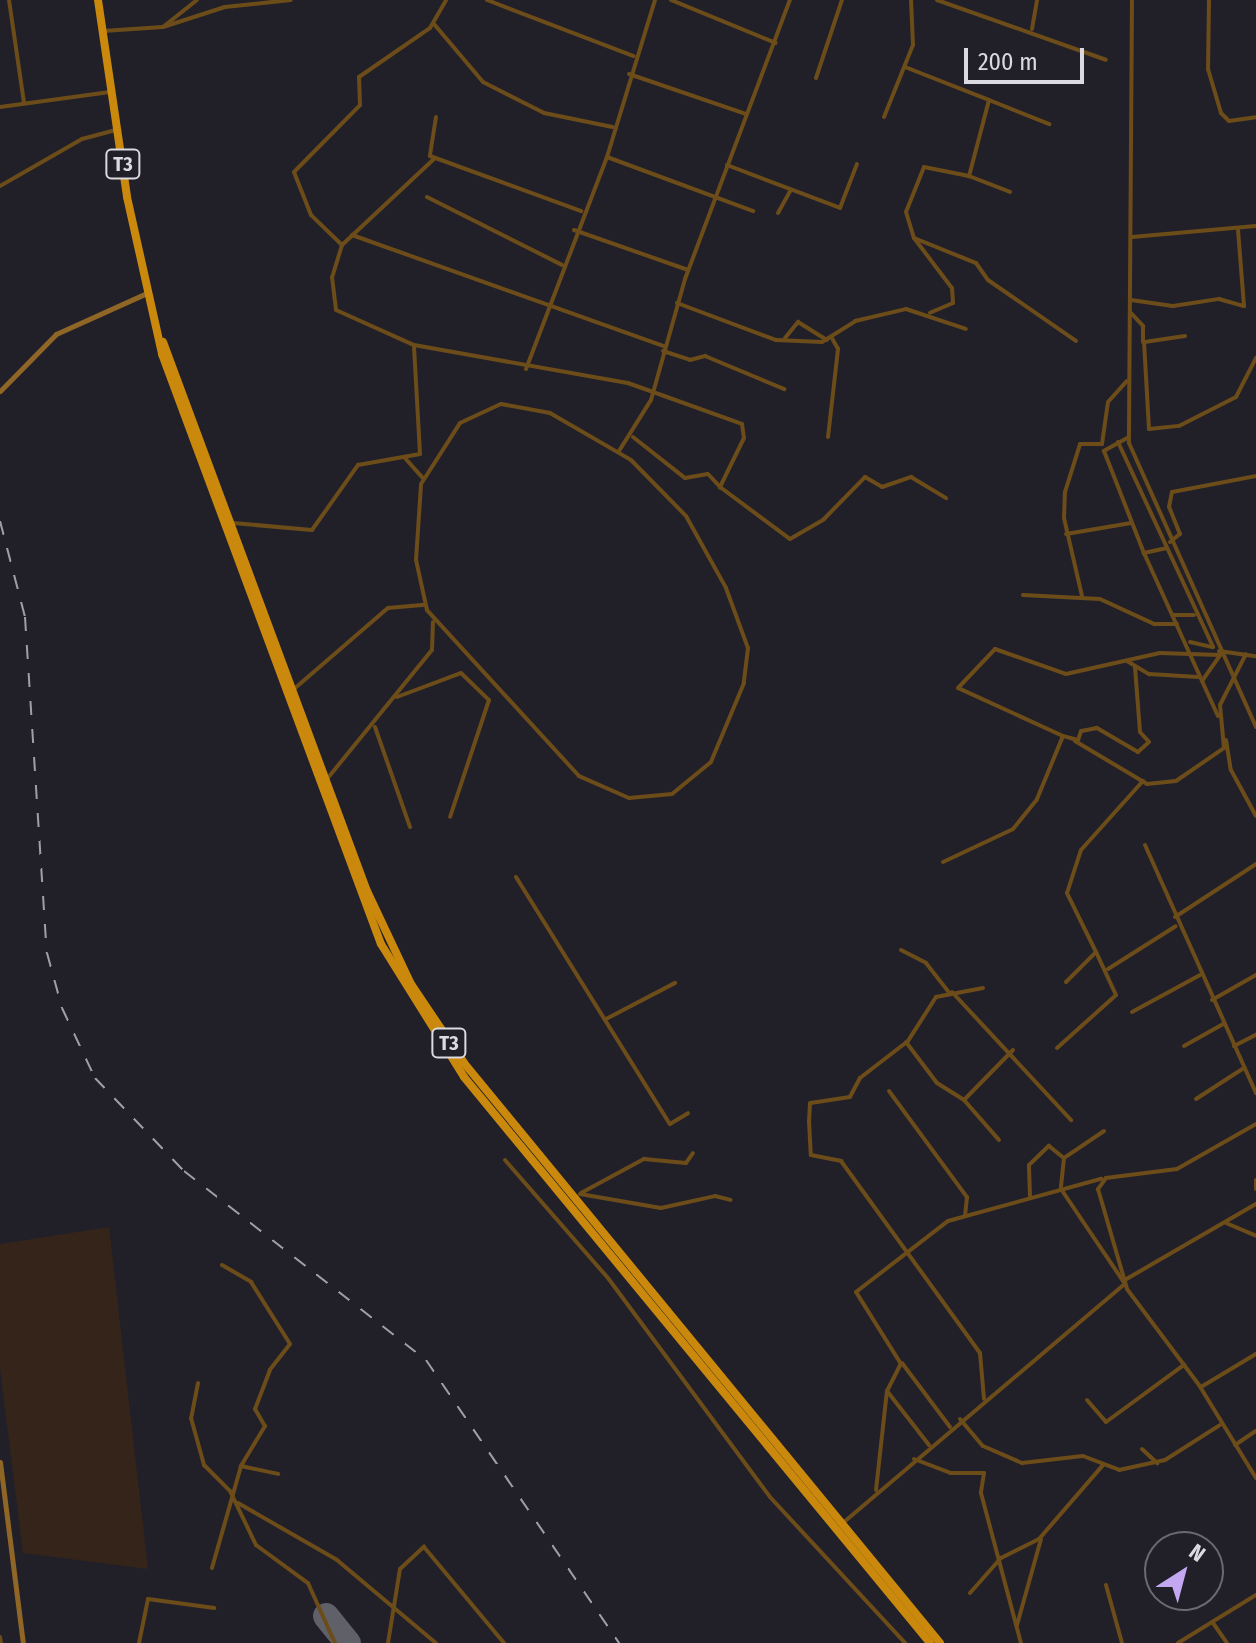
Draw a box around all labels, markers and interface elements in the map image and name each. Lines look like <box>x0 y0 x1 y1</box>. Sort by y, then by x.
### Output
scale bar <box>968 32 1088 82</box>
text: 200 m <box>978 48 1038 76</box>
road number: T3 <box>105 148 141 180</box>
road number: T3 <box>431 1027 467 1059</box>
north arrow <box>1144 1531 1224 1611</box>
text: N <box>1184 1538 1210 1568</box>

